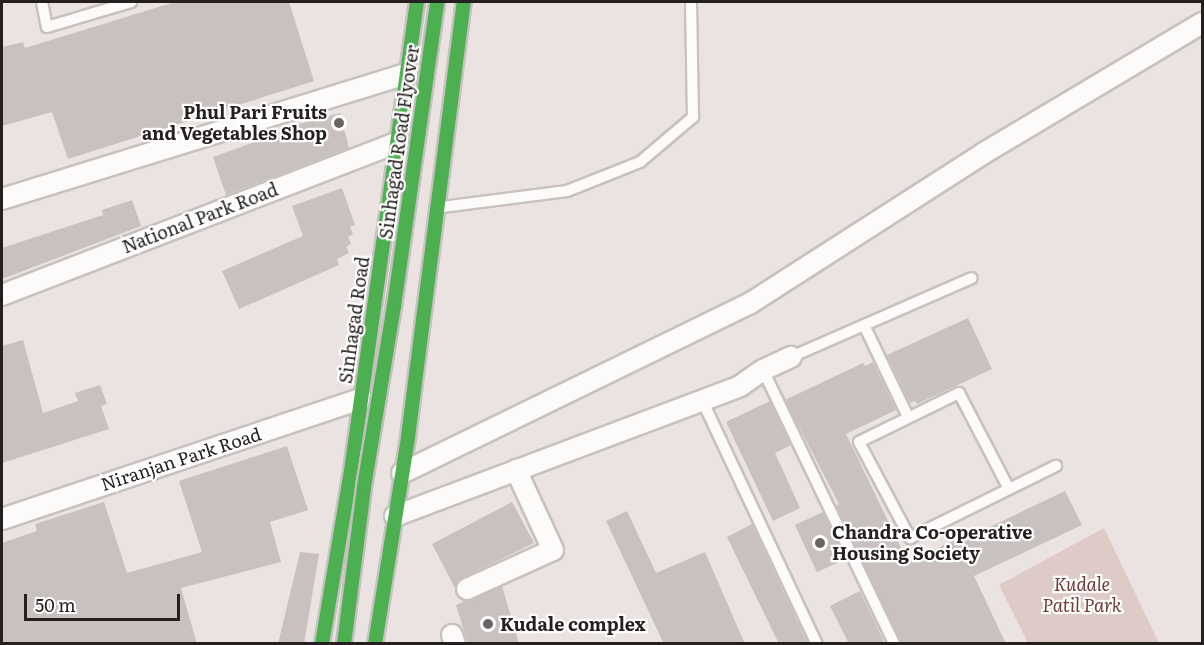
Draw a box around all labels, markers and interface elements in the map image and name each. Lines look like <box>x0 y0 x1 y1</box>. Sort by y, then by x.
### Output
street label: Sinhagad Road Flyover <box>375 44 423 240</box>
place label: Phul Pari Fruits and Vegetables Shop <box>142 102 327 144</box>
marker: Phul Pari Fruits and Vegetables Shop <box>332 116 346 130</box>
street label: National Park Road <box>119 178 281 258</box>
street label: Sinhagad Road <box>334 255 374 385</box>
street label: Niranjan Park Road <box>98 423 264 495</box>
place label: Chandra Co-operative Housing Society <box>832 522 1033 564</box>
marker: Chandra Co-operative Housing Society <box>813 536 827 550</box>
park label: Kudale Patil Park <box>1042 574 1122 616</box>
scale bar <box>27 582 183 620</box>
text: 50 m <box>35 591 76 618</box>
place label: Kudale complex <box>500 613 646 635</box>
marker: Kudale complex <box>481 617 495 631</box>

